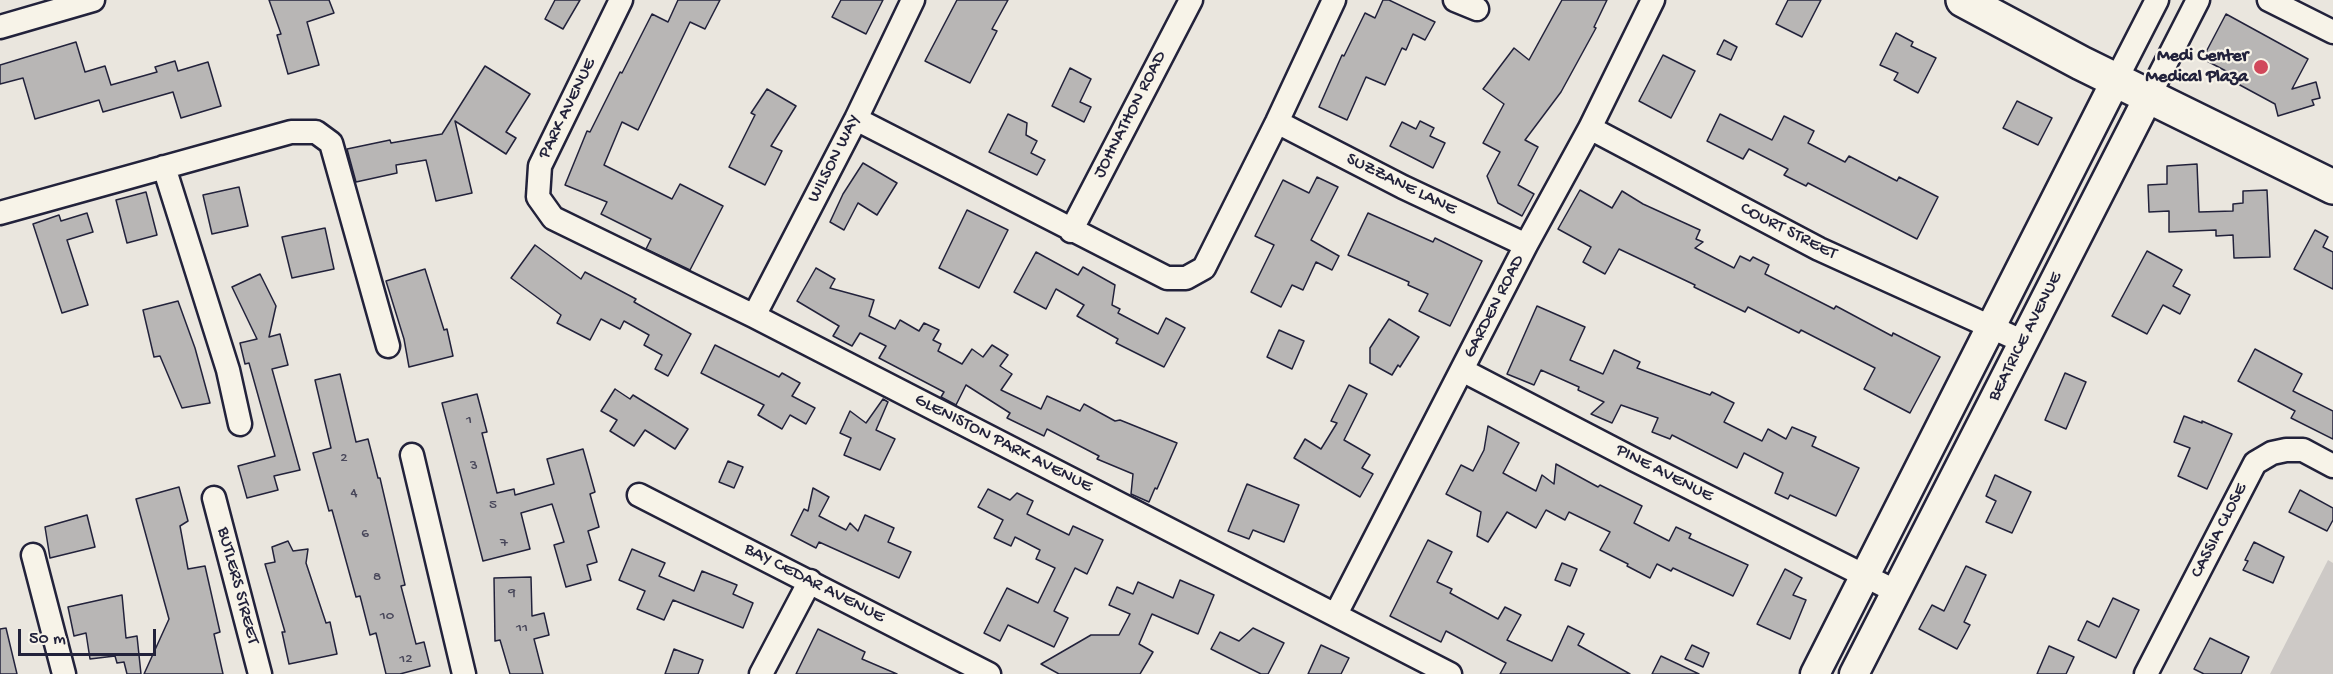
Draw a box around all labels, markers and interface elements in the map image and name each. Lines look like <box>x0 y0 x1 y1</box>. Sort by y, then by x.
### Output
place label: Medi Center Medical Plaza <box>2146 46 2248 88</box>
street label: JOHNATHON ROAD <box>1090 48 1172 182</box>
street label: PARK AVENUE <box>534 55 602 163</box>
marker: Medi Center Medical Plaza <box>2252 58 2270 76</box>
street label: WILSON WAY <box>804 111 866 207</box>
street label: SUZZANE LANE <box>1342 149 1460 221</box>
street label: COURT STREET <box>1736 198 1840 266</box>
street label: GARDEN ROAD <box>1460 252 1530 362</box>
street label: BEATRICE AVENUE <box>1984 269 2068 405</box>
street label: GLENISTON PARK AVENUE <box>910 390 1096 498</box>
house number: 1 <box>466 412 472 430</box>
street label: PINE AVENUE <box>1612 440 1716 508</box>
house number: 2 <box>340 450 348 468</box>
house number: 3 <box>470 458 478 476</box>
street label: CASSIA CLOSE <box>2187 480 2253 582</box>
house number: 4 <box>350 485 358 503</box>
house number: 5 <box>489 497 497 515</box>
street label: BUTLERS STREET <box>211 525 263 647</box>
house number: 6 <box>361 526 369 544</box>
house number: 7 <box>500 535 508 553</box>
street label: BAY CEDAR AVENUE <box>740 539 888 629</box>
house number: 8 <box>373 569 381 587</box>
house number: 9 <box>508 585 516 603</box>
house number: 10 <box>380 608 394 626</box>
scale bar <box>21 617 159 655</box>
house number: 11 <box>516 620 528 638</box>
text: 50 m <box>29 629 66 650</box>
house number: 12 <box>399 651 413 669</box>

